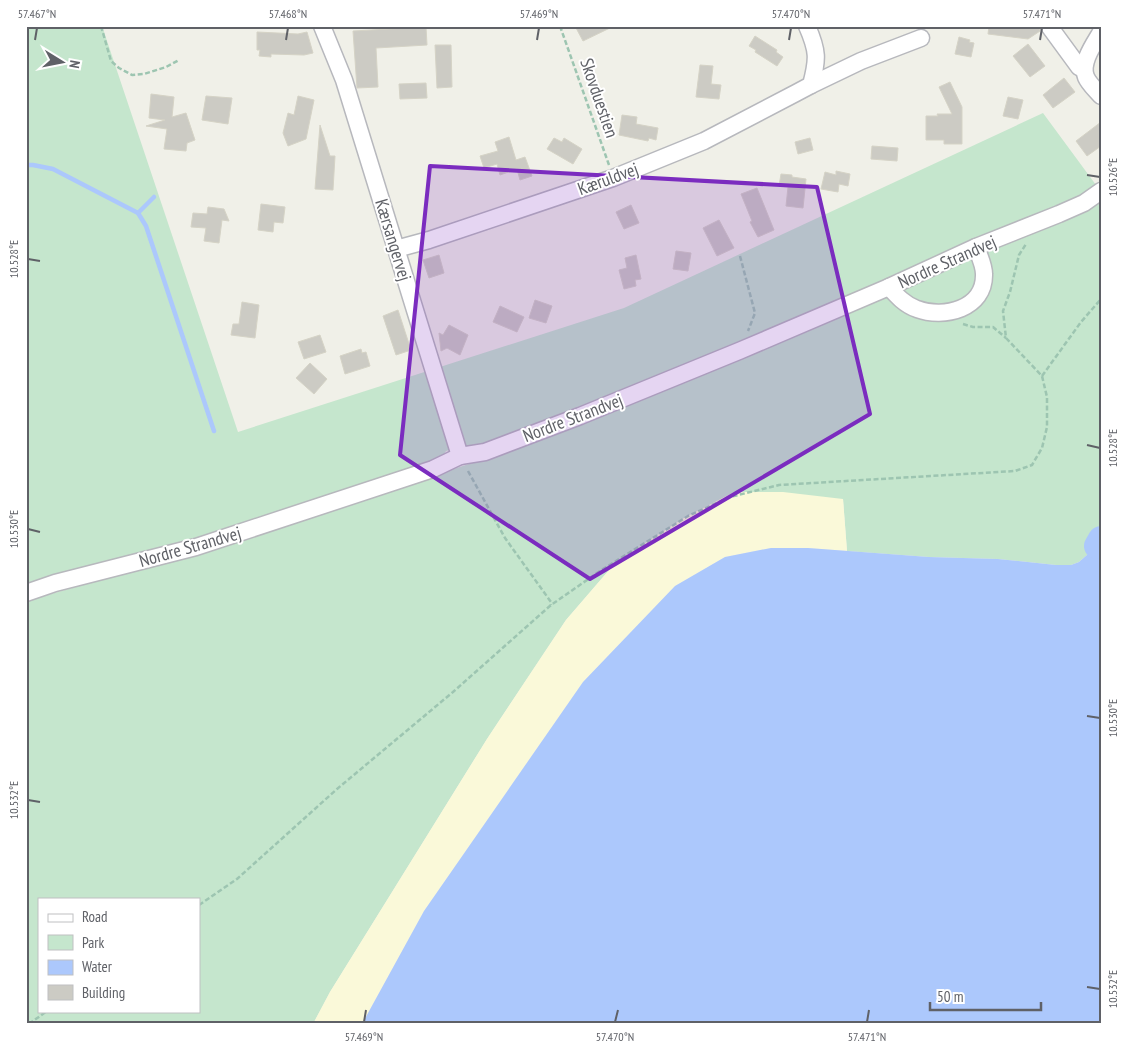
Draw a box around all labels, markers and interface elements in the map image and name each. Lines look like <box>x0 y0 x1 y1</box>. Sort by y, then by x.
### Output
text: 57.467°N <box>18 6 56 21</box>
text: 57.468°N <box>269 6 307 21</box>
text: 57.469°N <box>520 6 558 21</box>
text: 57.470°N <box>772 6 810 21</box>
text: 57.471°N <box>1023 6 1061 21</box>
north arrow <box>38 38 88 88</box>
street label: Skovduestien <box>575 55 624 141</box>
text: N <box>65 59 84 70</box>
street label: Kæruldvej <box>574 157 641 200</box>
text: 10.526°E <box>1105 158 1120 196</box>
street label: Kærsangervej <box>370 196 417 284</box>
street label: Nordre Strandvej <box>894 230 999 293</box>
text: 10.528°E <box>6 240 21 278</box>
street label: Nordre Strandvej <box>520 388 626 447</box>
text: 10.528°E <box>1105 429 1120 467</box>
text: 10.530°E <box>6 510 21 548</box>
street label: Nordre Strandvej <box>136 521 244 572</box>
text: 10.530°E <box>1105 699 1120 737</box>
text: 10.532°E <box>6 781 21 819</box>
legend <box>38 898 200 1012</box>
text: Road <box>82 907 108 926</box>
text: Park <box>82 933 104 952</box>
text: Water <box>82 957 113 976</box>
text: 10.532°E <box>1105 970 1120 1008</box>
scale bar <box>930 980 1041 1012</box>
text: Building <box>82 983 125 1002</box>
text: 50 m <box>937 987 963 1006</box>
text: 57.469°N <box>345 1029 383 1044</box>
text: 57.470°N <box>596 1029 634 1044</box>
text: 57.471°N <box>848 1029 886 1044</box>

